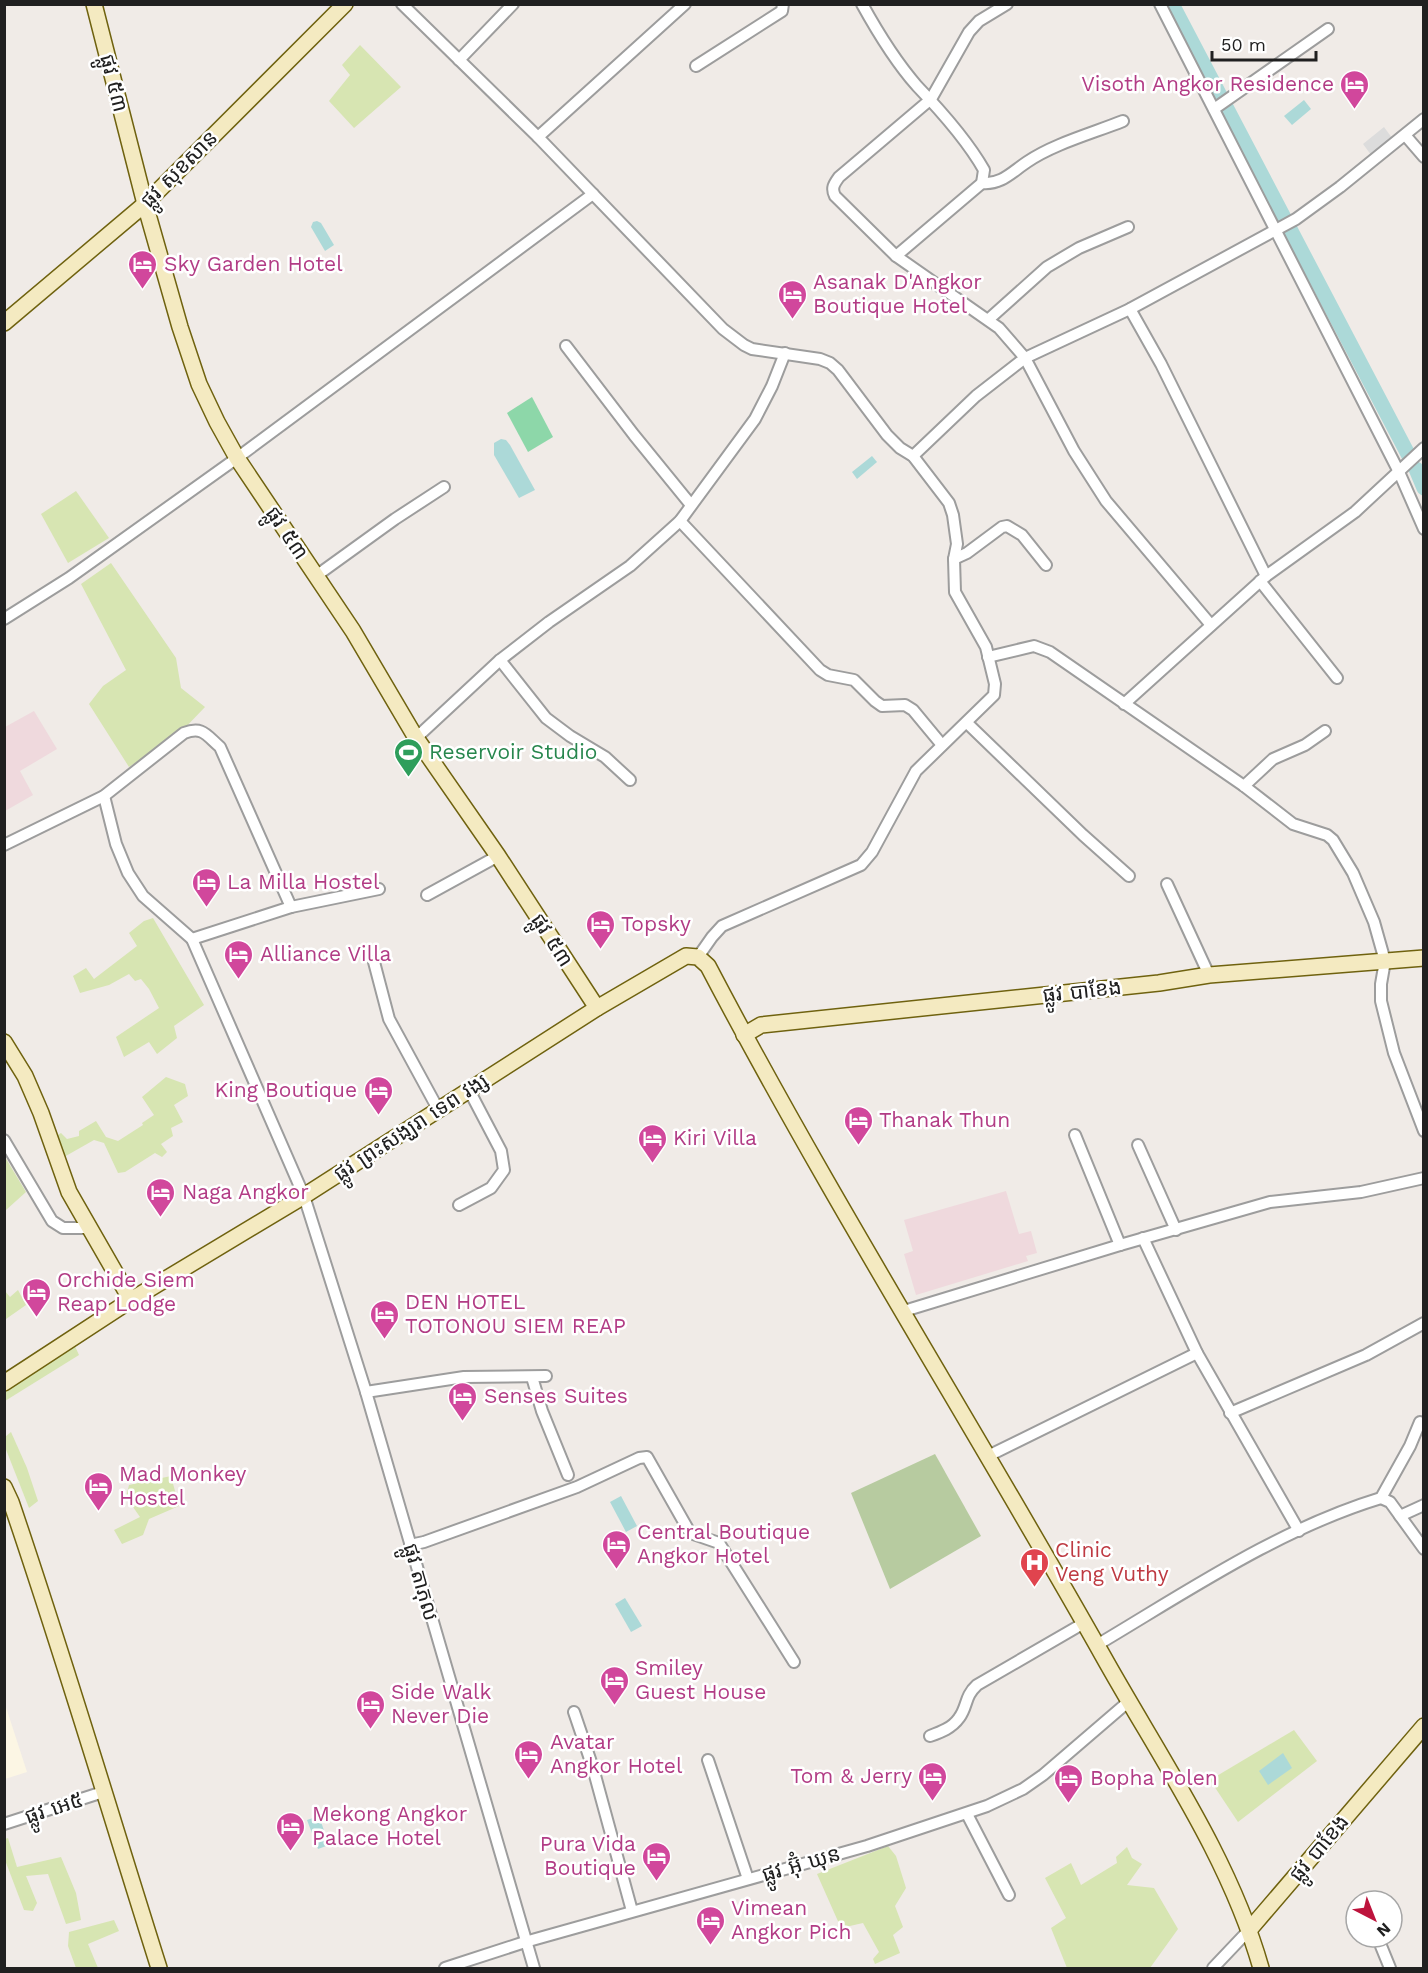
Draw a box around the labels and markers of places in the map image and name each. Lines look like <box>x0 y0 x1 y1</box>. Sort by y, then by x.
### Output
hotel icon: Visoth Angkor Residence <box>1339 68 1371 110</box>
place label: Visoth Angkor Residence <box>1081 71 1334 96</box>
hotel icon: Sky Garden Hotel <box>127 248 159 290</box>
place label: Sky Garden Hotel <box>164 251 343 276</box>
place label: Asanak D'Angkor Boutique Hotel <box>813 269 982 318</box>
hotel icon: Asanak D'Angkor Boutique Hotel <box>776 278 808 320</box>
sports icon: Reservoir Studio <box>392 736 424 778</box>
place label: Reservoir Studio <box>429 739 597 764</box>
hotel icon: La Milla Hostel <box>190 866 222 908</box>
place label: La Milla Hostel <box>227 869 380 894</box>
hotel icon: Topsky <box>584 908 616 950</box>
place label: Topsky <box>621 911 691 936</box>
hotel icon: Alliance Villa <box>223 938 255 980</box>
place label: Alliance Villa <box>260 941 392 966</box>
hotel icon: King Boutique <box>362 1074 394 1116</box>
place label: King Boutique <box>214 1077 357 1102</box>
hotel icon: Thanak Thun <box>842 1104 874 1146</box>
place label: Thanak Thun <box>879 1107 1010 1132</box>
hotel icon: Kiri Villa <box>636 1122 668 1164</box>
place label: Kiri Villa <box>673 1125 757 1150</box>
hotel icon: Naga Angkor <box>145 1176 177 1218</box>
place label: Naga Angkor <box>182 1179 309 1204</box>
place label: Orchide Siem Reap Lodge <box>57 1267 195 1316</box>
hotel icon: Orchide Siem Reap Lodge <box>20 1276 52 1318</box>
place label: DEN HOTEL TOTONOU SIEM REAP <box>405 1289 626 1338</box>
hotel icon: DEN HOTEL TOTONOU SIEM REAP <box>368 1298 400 1340</box>
hotel icon: Senses Suites <box>447 1380 479 1422</box>
place label: Senses Suites <box>484 1383 628 1408</box>
place label: Mad Monkey Hostel <box>119 1461 247 1510</box>
hotel icon: Mad Monkey Hostel <box>82 1470 114 1512</box>
place label: Central Boutique Angkor Hotel <box>637 1519 810 1568</box>
hotel icon: Central Boutique Angkor Hotel <box>600 1528 632 1570</box>
place label: Clinic Veng Vuthy <box>1055 1537 1169 1586</box>
hospital icon: Clinic Veng Vuthy <box>1018 1546 1050 1588</box>
place label: Smiley Guest House <box>635 1655 766 1704</box>
hotel icon: Smiley Guest House <box>598 1664 630 1706</box>
place label: Side Walk Never Die <box>391 1679 492 1728</box>
hotel icon: Side Walk Never Die <box>354 1688 386 1730</box>
place label: Avatar Angkor Hotel <box>550 1729 683 1778</box>
hotel icon: Avatar Angkor Hotel <box>513 1738 545 1780</box>
hotel icon: Tom & Jerry <box>917 1760 949 1802</box>
hotel icon: Bopha Polen <box>1053 1762 1085 1804</box>
place label: Tom & Jerry <box>790 1763 912 1788</box>
place label: Bopha Polen <box>1090 1765 1218 1790</box>
place label: Mekong Angkor Palace Hotel <box>312 1801 468 1850</box>
hotel icon: Mekong Angkor Palace Hotel <box>275 1810 307 1852</box>
place label: Pura Vida Boutique <box>540 1831 636 1880</box>
hotel icon: Pura Vida Boutique <box>641 1840 673 1882</box>
place label: Vimean Angkor Pich <box>731 1895 852 1944</box>
hotel icon: Vimean Angkor Pich <box>694 1904 726 1946</box>

